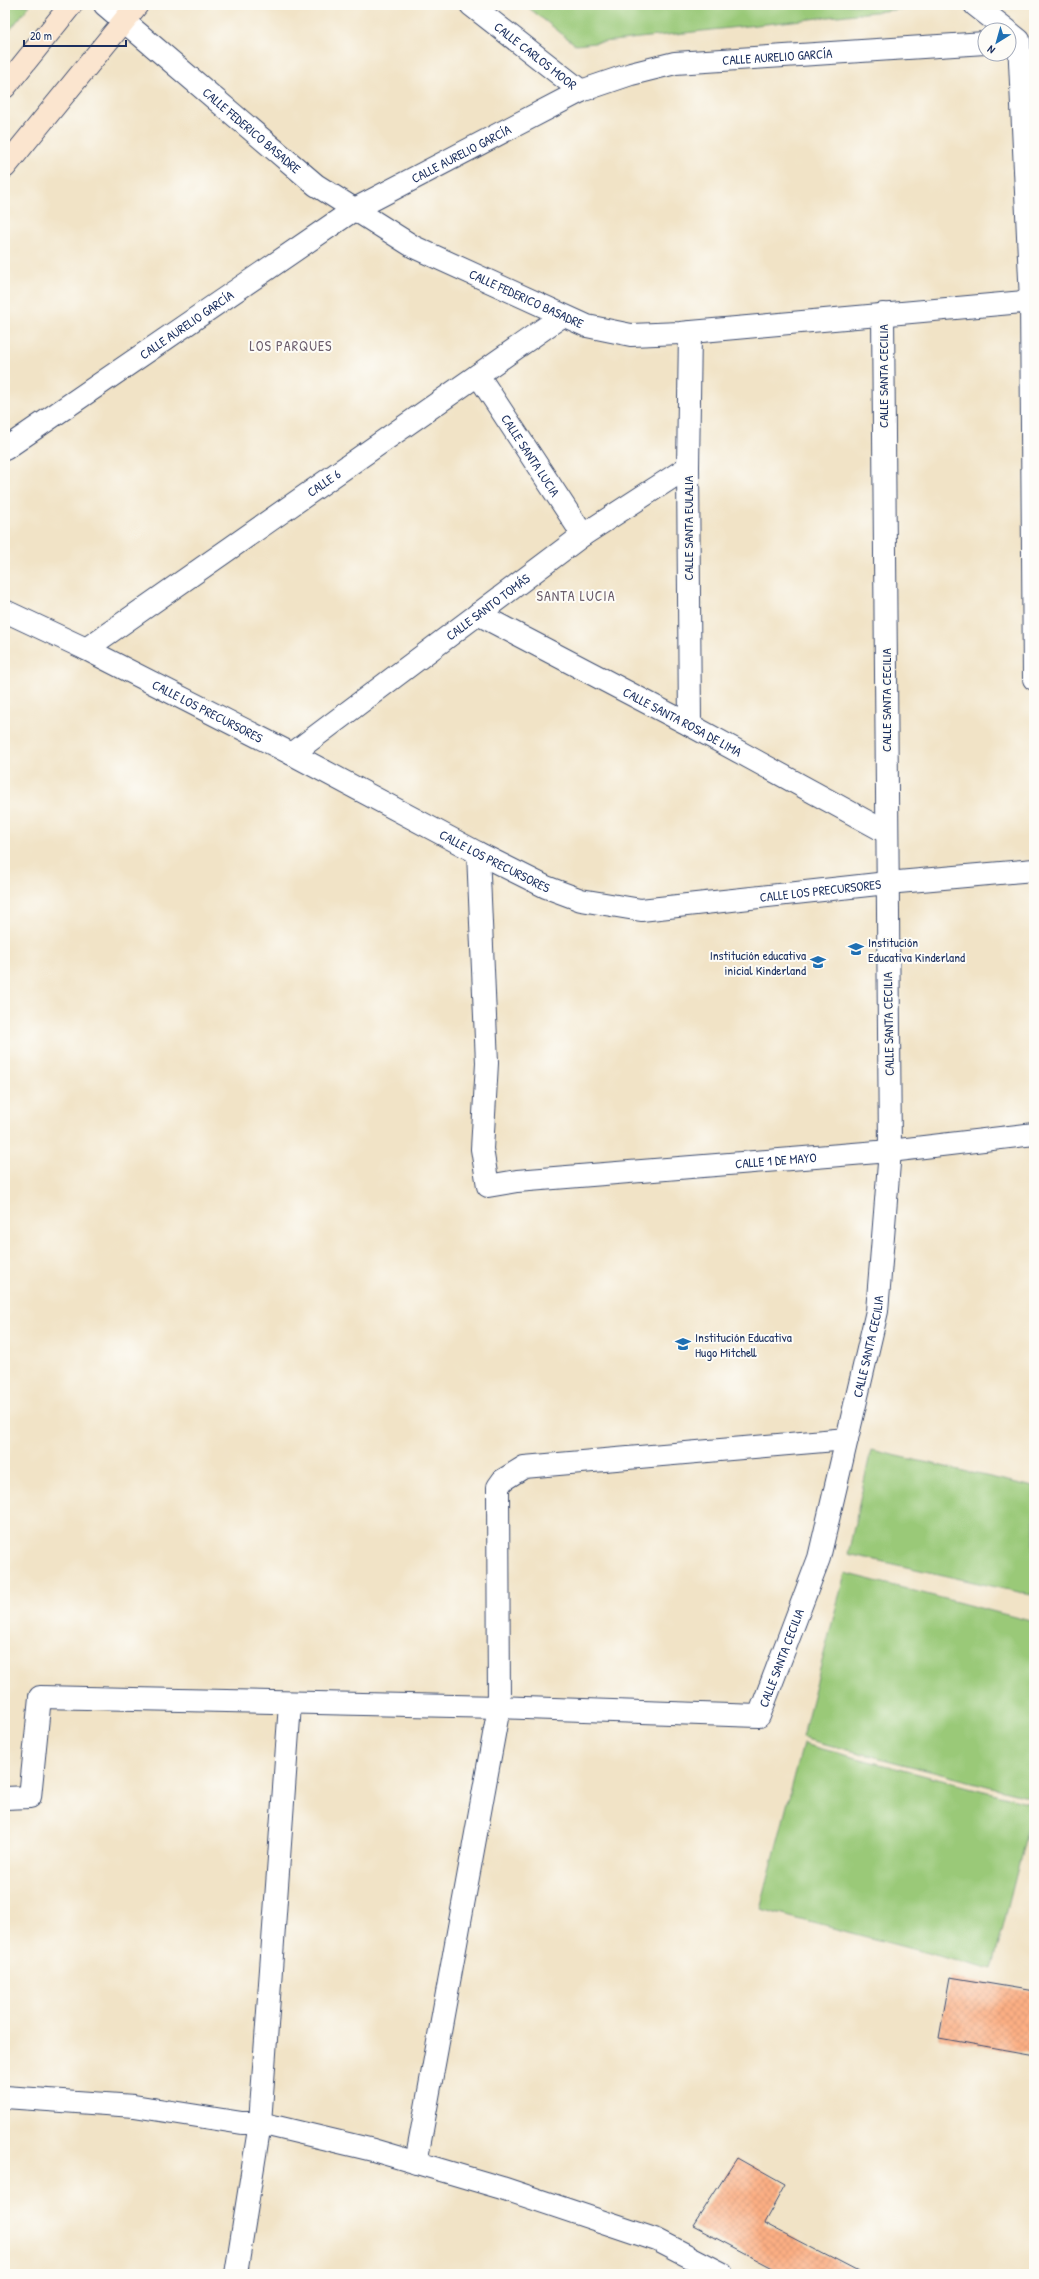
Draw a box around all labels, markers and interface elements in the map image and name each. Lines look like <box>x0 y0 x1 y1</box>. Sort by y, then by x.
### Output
street label: CALLE CARLOS MOOR <box>490 17 581 94</box>
scale bar <box>24 22 126 48</box>
north arrow <box>977 22 1017 62</box>
text: 20 m <box>30 27 52 44</box>
text: N <box>984 43 998 57</box>
street label: CALLE AURELIO GARCÍA <box>722 44 834 69</box>
street label: CALLE FEDERICO BASADRE <box>199 83 305 177</box>
street label: CALLE AURELIO GARCÍA <box>408 120 515 187</box>
street label: CALLE FEDERICO BASADRE <box>466 264 587 332</box>
street label: CALLE AURELIO GARCÍA <box>136 286 238 363</box>
street label: CALLE SANTA CECILIA <box>874 323 892 428</box>
district label: LOS PARQUES <box>249 336 333 355</box>
street label: CALLE SANTA LUCIA <box>497 411 565 501</box>
street label: CALLE 6 <box>303 465 344 501</box>
street label: CALLE SANTA EULALIA <box>679 475 697 580</box>
street label: CALLE SANTO TOMÁS <box>442 569 534 644</box>
district label: SANTA LUCIA <box>536 586 616 605</box>
street label: CALLE SANTA CECILIA <box>877 647 895 752</box>
street label: CALLE LOS PRECURSORES <box>149 675 266 747</box>
street label: CALLE SANTA ROSA DE LIMA <box>620 683 746 761</box>
street label: CALLE LOS PRECURSORES <box>436 825 552 897</box>
street label: CALLE LOS PRECURSORES <box>759 875 882 906</box>
place label: Institución Educativa Kinderland <box>868 933 965 966</box>
school or university icon: Institución Educativa Kinderland <box>847 940 865 958</box>
place label: Institución educativa inicial Kinderland <box>710 946 806 979</box>
school or university icon: Institución educativa inicial Kinderland <box>809 953 827 971</box>
street label: CALLE SANTA CECILIA <box>878 971 898 1076</box>
street label: CALLE 1 DE MAYO <box>734 1148 817 1172</box>
street label: CALLE SANTA CECILIA <box>848 1294 887 1399</box>
place label: Institución Educativa Hugo Mitchell <box>695 1328 792 1361</box>
school or university icon: Institución Educativa Hugo Mitchell <box>674 1335 692 1353</box>
street label: CALLE SANTA CECILIA <box>754 1605 808 1710</box>

